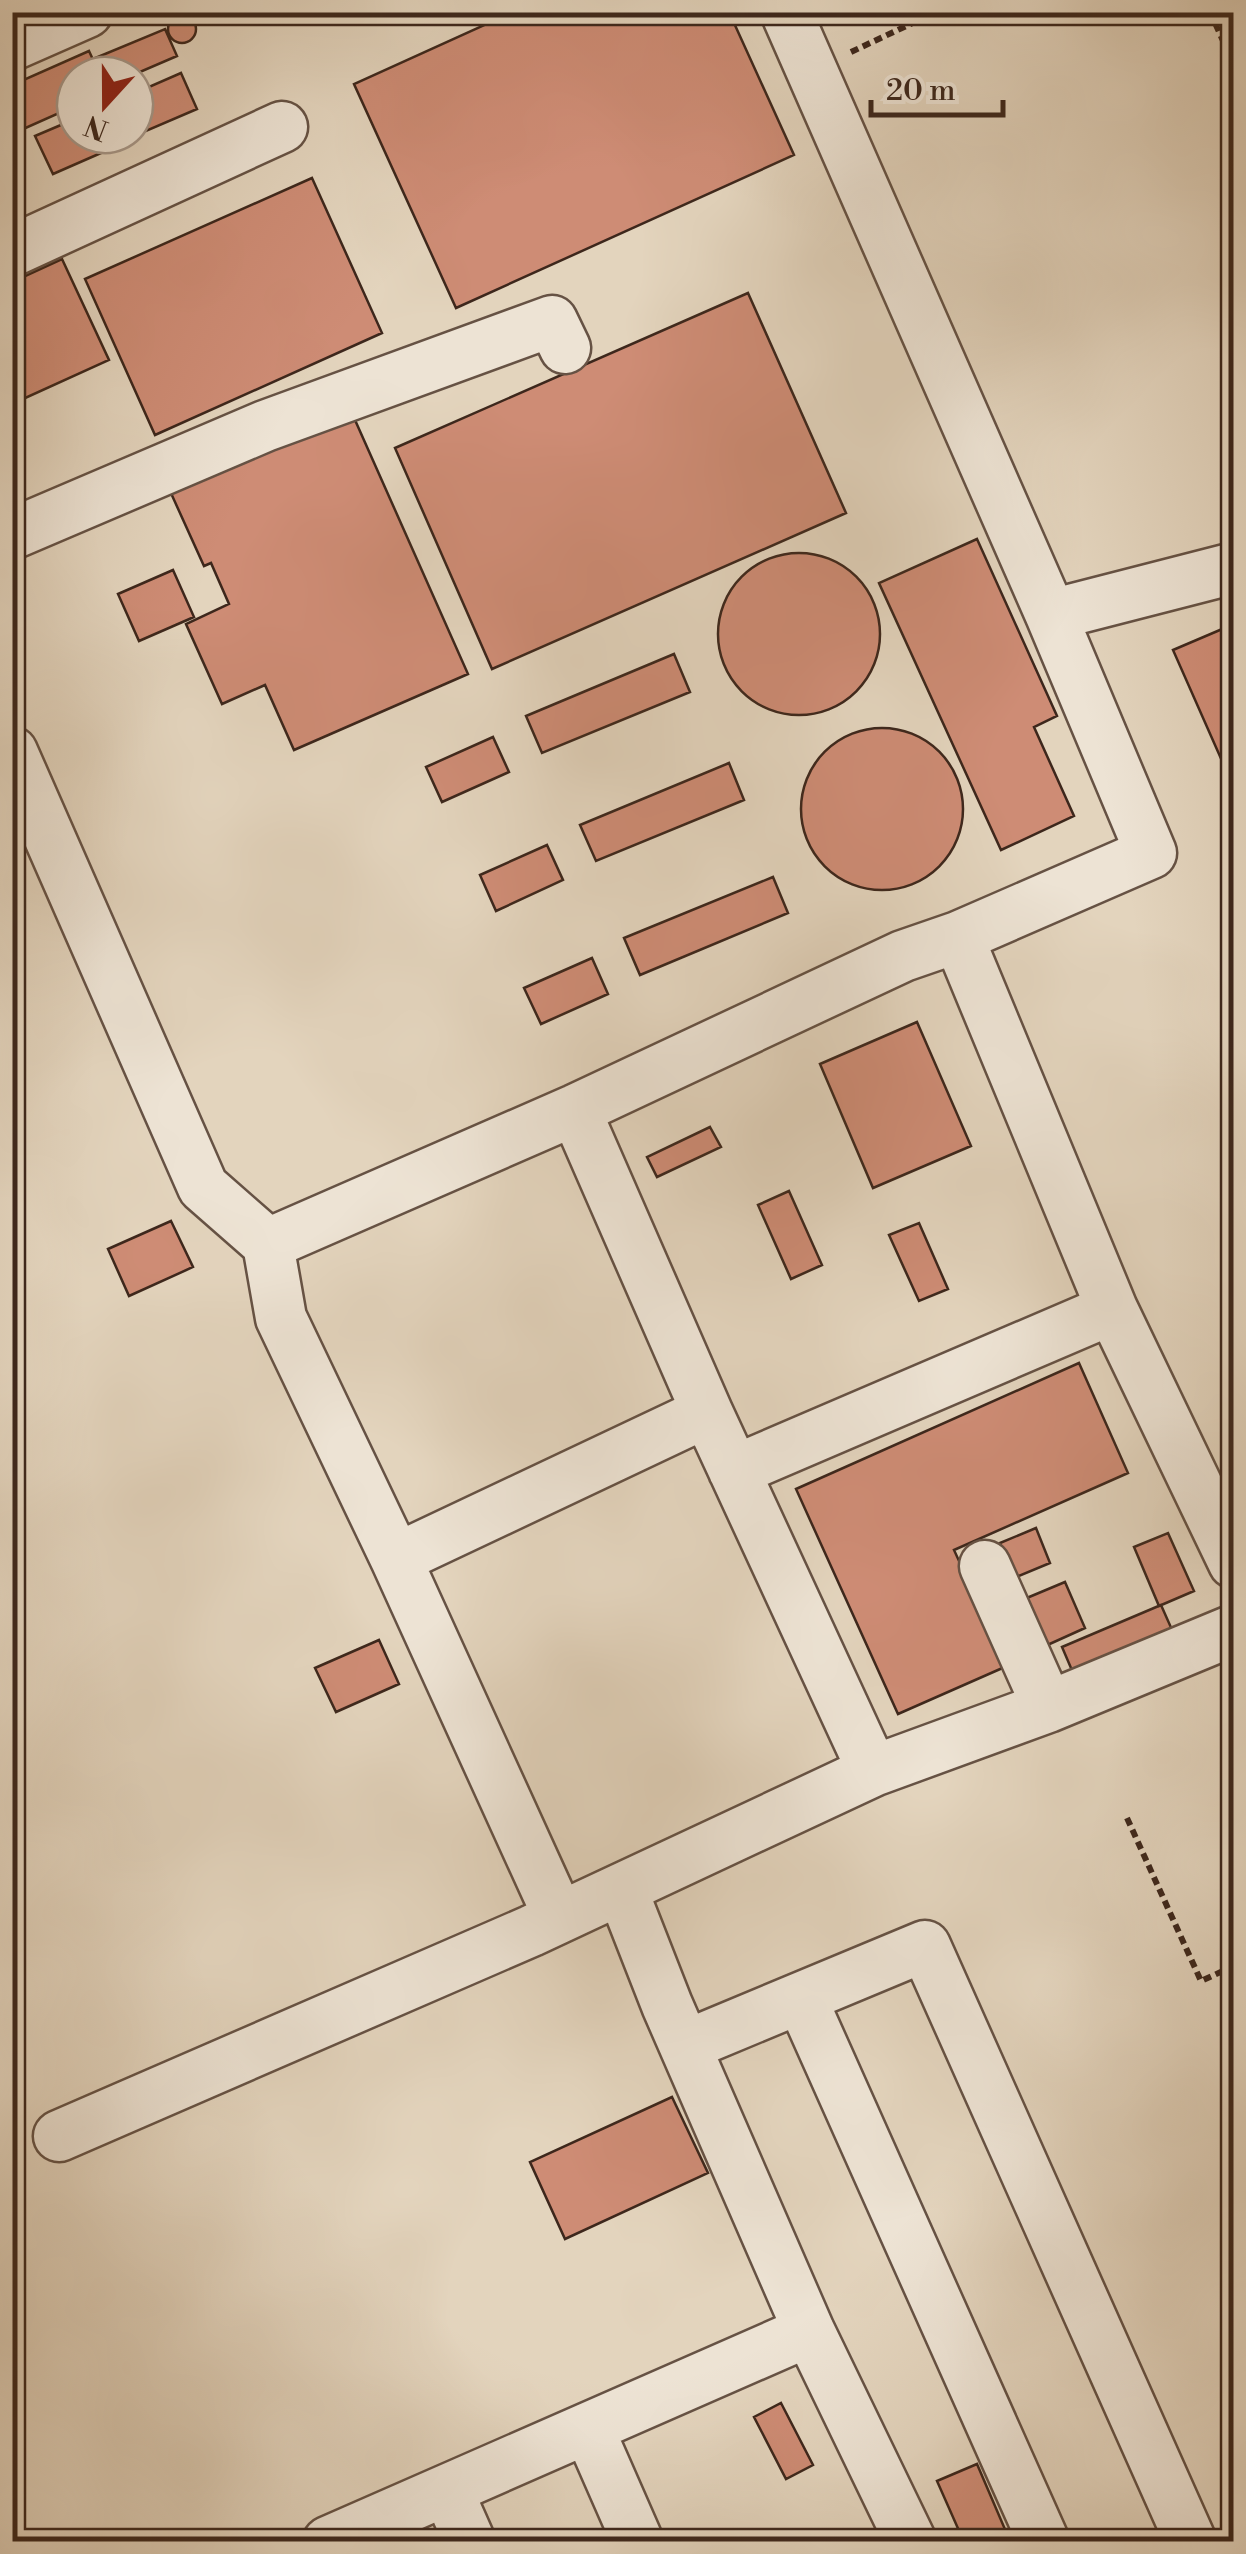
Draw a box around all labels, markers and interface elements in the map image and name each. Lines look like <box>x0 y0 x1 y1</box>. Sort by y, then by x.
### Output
north arrow <box>55 55 155 155</box>
scale bar <box>871 55 1004 117</box>
text: 20 m <box>886 72 955 110</box>
text: N <box>80 107 113 147</box>

